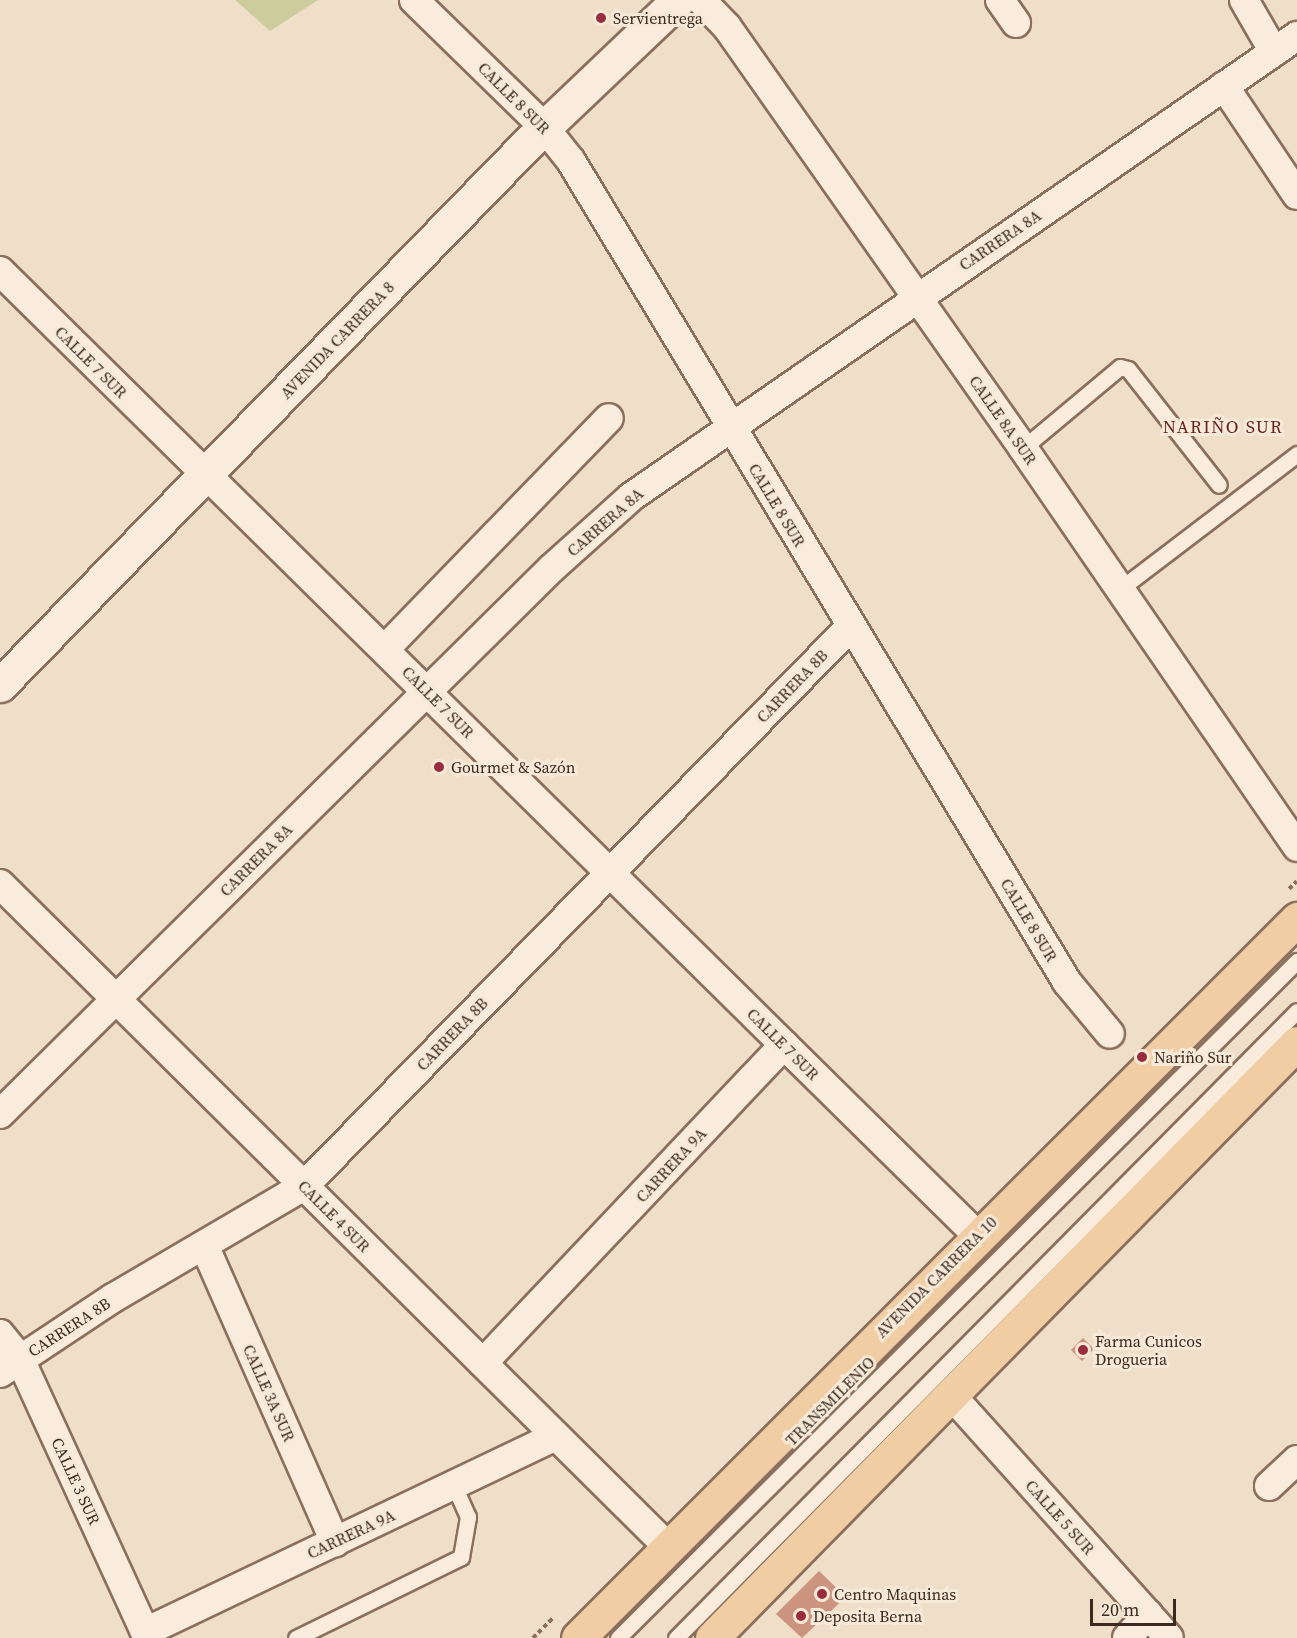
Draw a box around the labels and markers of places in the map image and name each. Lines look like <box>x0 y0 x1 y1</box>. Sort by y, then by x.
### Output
place label: Servientrega <box>613 8 703 28</box>
marker: Servientrega <box>594 11 608 25</box>
place label: Gourmet & Sazón <box>451 757 575 777</box>
marker: Gourmet & Sazón <box>432 760 446 774</box>
place label: Nariño Sur <box>1154 1047 1232 1067</box>
marker: Nariño Sur <box>1135 1050 1149 1064</box>
place label: Farma Cunicos Drogueria <box>1095 1331 1202 1369</box>
marker: Farma Cunicos Drogueria <box>1076 1343 1090 1357</box>
place label: Centro Maquinas <box>834 1584 956 1604</box>
marker: Centro Maquinas <box>815 1587 829 1601</box>
place label: Deposita Berna <box>813 1606 922 1626</box>
marker: Deposita Berna <box>794 1609 808 1623</box>

